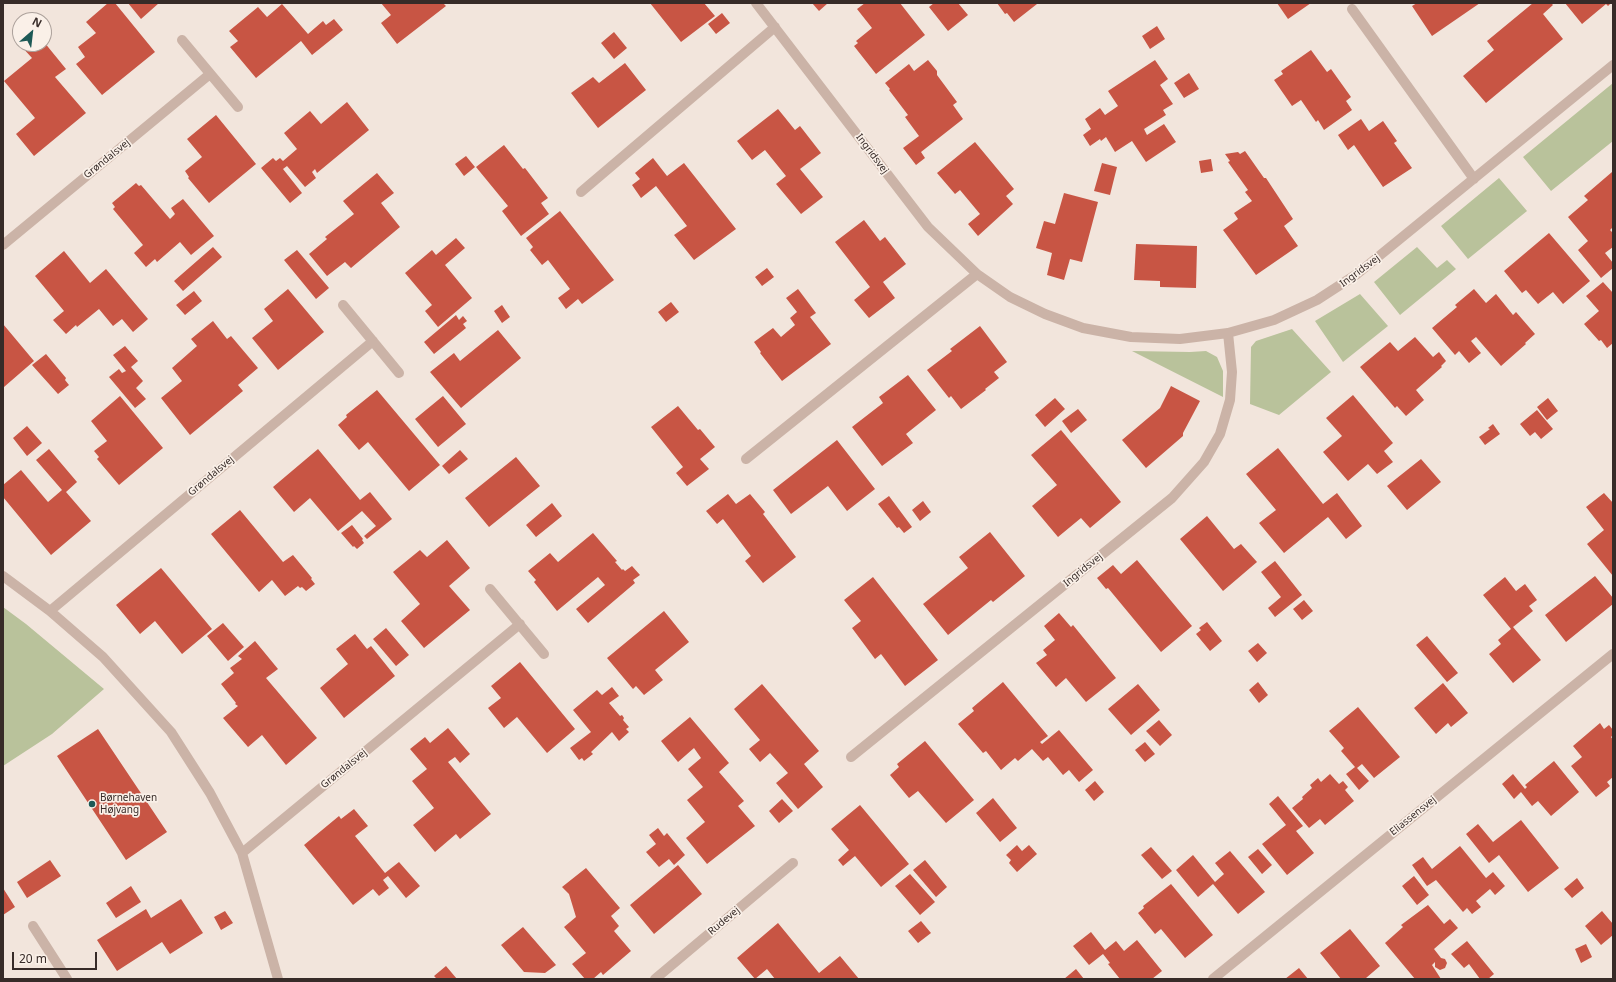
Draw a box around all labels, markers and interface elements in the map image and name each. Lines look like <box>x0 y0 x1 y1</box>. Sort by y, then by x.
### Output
north arrow <box>12 12 52 52</box>
text: N <box>30 13 45 31</box>
street label: Ingridsvej <box>853 132 891 176</box>
street label: Grøndalsvej <box>82 137 132 181</box>
street label: Ingridsvej <box>1338 252 1382 290</box>
street label: Grøndalsvej <box>186 453 236 499</box>
street label: Ingridsvej <box>1061 551 1105 589</box>
street label: Grøndalsvej <box>319 747 369 791</box>
place label: Børnehaven Højvang <box>100 792 157 816</box>
street label: Eliassensvej <box>1388 794 1438 838</box>
marker: Børnehaven Højvang <box>87 799 97 809</box>
street label: Rudevej <box>706 904 742 938</box>
scale bar <box>14 944 99 970</box>
text: 20 m <box>19 950 47 967</box>

